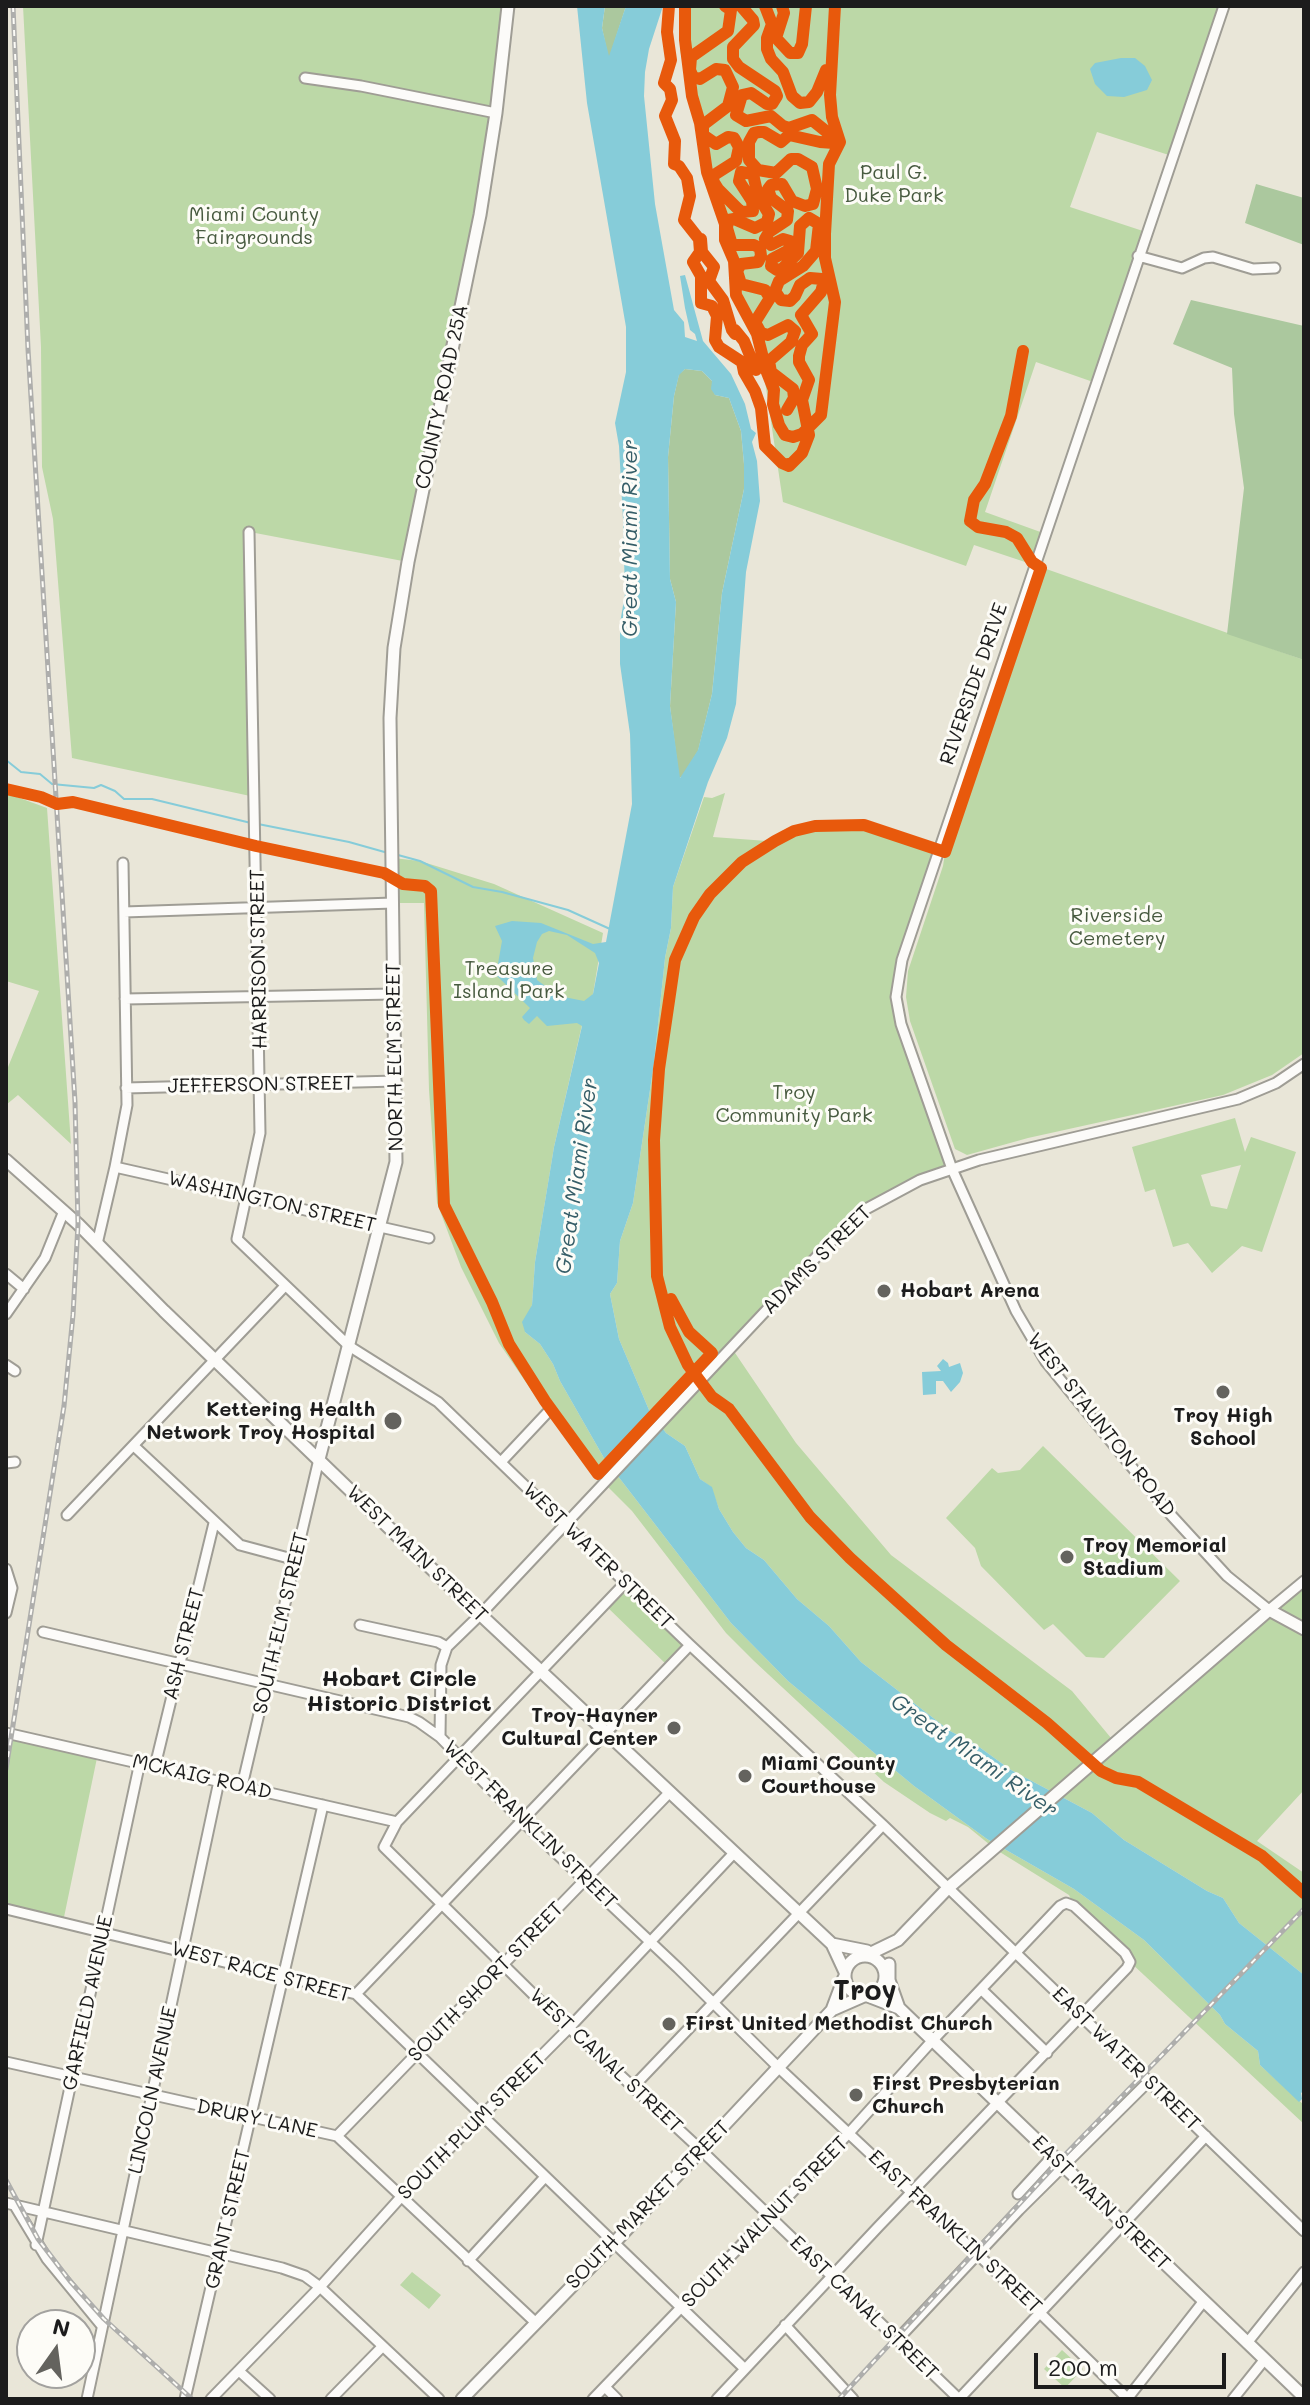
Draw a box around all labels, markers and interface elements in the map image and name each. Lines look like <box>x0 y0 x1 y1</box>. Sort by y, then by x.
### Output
park label: Paul G. Duke Park <box>844 161 944 208</box>
park label: Miami County Fairgrounds <box>189 203 319 250</box>
street label: COUNTY ROAD 25A <box>411 302 473 492</box>
water label: Great Miami River <box>617 439 643 637</box>
street label: RIVERSIDE DRIVE <box>935 600 1013 768</box>
street label: HARRISON STREET <box>245 869 273 1049</box>
park label: Riverside Cemetery <box>1069 904 1165 951</box>
park label: Treasure Island Park <box>453 957 565 1004</box>
street label: NORTH ELM STREET <box>381 962 409 1152</box>
street label: JEFFERSON STREET <box>167 1071 355 1099</box>
water label: Great Miami River <box>550 1076 604 1276</box>
park label: Troy Community Park <box>715 1081 873 1128</box>
street label: WASHINGTON STREET <box>166 1166 378 1238</box>
street label: ADAMS STREET <box>757 1200 877 1320</box>
place label: Hobart Arena <box>900 1279 1040 1303</box>
marker: Hobart Arena <box>875 1282 893 1300</box>
street label: WEST STAUNTON ROAD <box>1022 1328 1180 1522</box>
marker: Troy High School <box>1214 1383 1232 1401</box>
place label: Kettering Health Network Troy Hospital <box>146 1398 375 1445</box>
place label: Troy High School <box>1174 1404 1272 1451</box>
marker: Kettering Health Network Troy Hospital <box>382 1410 404 1432</box>
street label: WEST WATER STREET <box>518 1478 678 1634</box>
street label: WEST MAIN STREET <box>341 1480 493 1628</box>
street label: SOUTH ELM STREET <box>248 1530 314 1716</box>
place label: Troy Memorial Stadium <box>1083 1534 1226 1581</box>
marker: Troy Memorial Stadium <box>1058 1548 1076 1566</box>
street label: ASH STREET <box>158 1585 210 1703</box>
district label: Hobart Circle Historic District <box>306 1666 492 1718</box>
water label: Great Miami River <box>885 1688 1063 1824</box>
place label: Troy-Hayner Cultural Center <box>501 1704 658 1751</box>
marker: Troy-Hayner Cultural Center <box>665 1719 683 1737</box>
street label: WEST FRANKLIN STREET <box>438 1736 622 1914</box>
street label: MCKAIG ROAD <box>130 1749 274 1805</box>
place label: Miami County Courthouse <box>761 1752 896 1799</box>
marker: Miami County Courthouse <box>736 1767 754 1785</box>
street label: SOUTH SHORT STREET <box>403 1897 569 2067</box>
street label: GARFIELD AVENUE <box>58 1913 118 2093</box>
street label: WEST RACE STREET <box>169 1937 353 2007</box>
district label: Troy <box>833 1974 897 2008</box>
street label: EAST WATER STREET <box>1047 1982 1205 2136</box>
street label: WEST CANAL STREET <box>524 1984 688 2138</box>
street label: LINCOLN AVENUE <box>124 2004 182 2176</box>
place label: First United Methodist Church <box>685 2012 992 2036</box>
marker: First United Methodist Church <box>660 2015 678 2033</box>
street label: SOUTH PLUM STREET <box>393 2047 551 2205</box>
place label: First Presbyterian Church <box>872 2072 1060 2119</box>
marker: First Presbyterian Church <box>847 2086 865 2104</box>
street label: DRURY LANE <box>194 2094 320 2144</box>
street label: SOUTH MARKET STREET <box>561 2116 735 2294</box>
street label: SOUTH WALNUT STREET <box>677 2131 853 2313</box>
street label: EAST MAIN STREET <box>1027 2131 1175 2275</box>
street label: EAST FRANKLIN STREET <box>863 2145 1047 2319</box>
street label: GRANT STREET <box>200 2147 256 2291</box>
street label: EAST CANAL STREET <box>785 2231 943 2385</box>
north arrow <box>16 2309 96 2389</box>
text: N <box>50 2311 73 2343</box>
scale bar <box>1038 2337 1230 2387</box>
text: 200 m <box>1048 2351 1118 2382</box>

